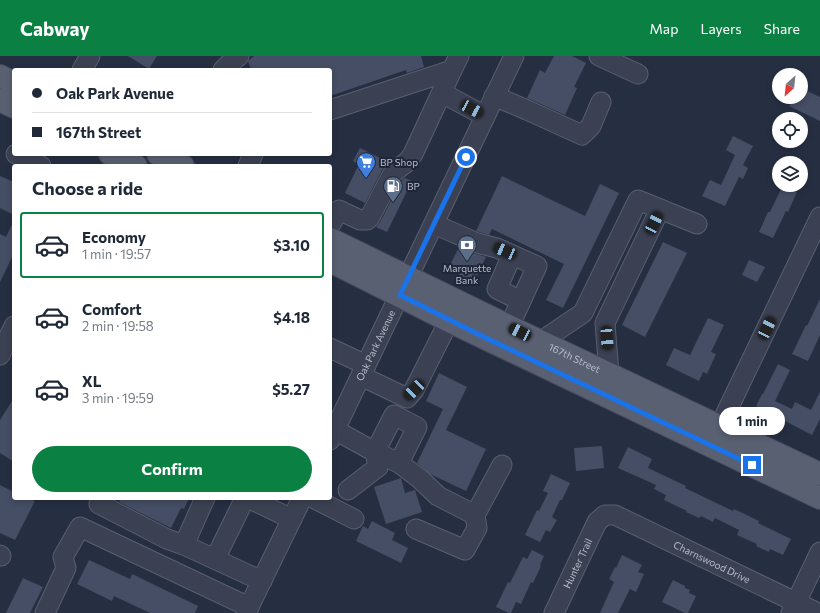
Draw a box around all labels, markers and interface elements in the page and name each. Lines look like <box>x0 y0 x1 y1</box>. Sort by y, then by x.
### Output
text: Cabway <box>20 17 90 40</box>
text: Map <box>650 20 678 37</box>
text: Layers <box>700 20 742 37</box>
text: Share <box>764 20 800 37</box>
north arrow <box>772 68 808 104</box>
map controls <box>772 68 808 192</box>
text: Oak Park Avenue <box>56 84 174 102</box>
car <box>459 98 485 120</box>
button: locate <box>772 112 808 148</box>
text: 167th Street <box>56 123 141 141</box>
route start <box>457 148 475 166</box>
supermarket icon: BP Shop <box>355 151 377 179</box>
place label: BP Shop <box>380 156 418 168</box>
button: layers <box>772 156 808 192</box>
fuel station icon: BP <box>382 175 404 203</box>
text: Choose a ride <box>32 177 143 199</box>
place label: BP <box>407 180 420 192</box>
car <box>643 210 665 236</box>
icon: car <box>34 227 70 263</box>
text: Economy <box>82 228 146 246</box>
bank icon: Marquette Bank <box>456 234 478 262</box>
text: $3.10 <box>273 236 310 254</box>
car <box>492 241 518 261</box>
text: 1 min · 19:57 <box>82 246 151 262</box>
place label: Marquette Bank <box>443 262 491 286</box>
icon: car <box>34 299 70 335</box>
text: Comfort <box>82 300 142 318</box>
text: $4.18 <box>273 308 310 326</box>
street label: Oak Park Avenue <box>353 308 397 383</box>
car <box>756 315 778 341</box>
text: 2 min · 19:58 <box>82 318 154 334</box>
car <box>507 321 533 343</box>
car <box>600 326 614 350</box>
street label: 167th Street <box>547 340 602 375</box>
icon: car <box>34 371 70 407</box>
text: XL <box>82 372 101 390</box>
car <box>401 377 427 403</box>
text: $5.27 <box>272 380 310 398</box>
text: 3 min · 19:59 <box>82 390 154 406</box>
callout: 1 min <box>719 407 785 435</box>
text: 1 min <box>737 413 767 429</box>
button: Confirm <box>32 446 312 492</box>
route end <box>743 456 761 474</box>
street label: Hunter Trail <box>561 536 594 590</box>
street label: Charnswood Drive <box>672 538 752 585</box>

